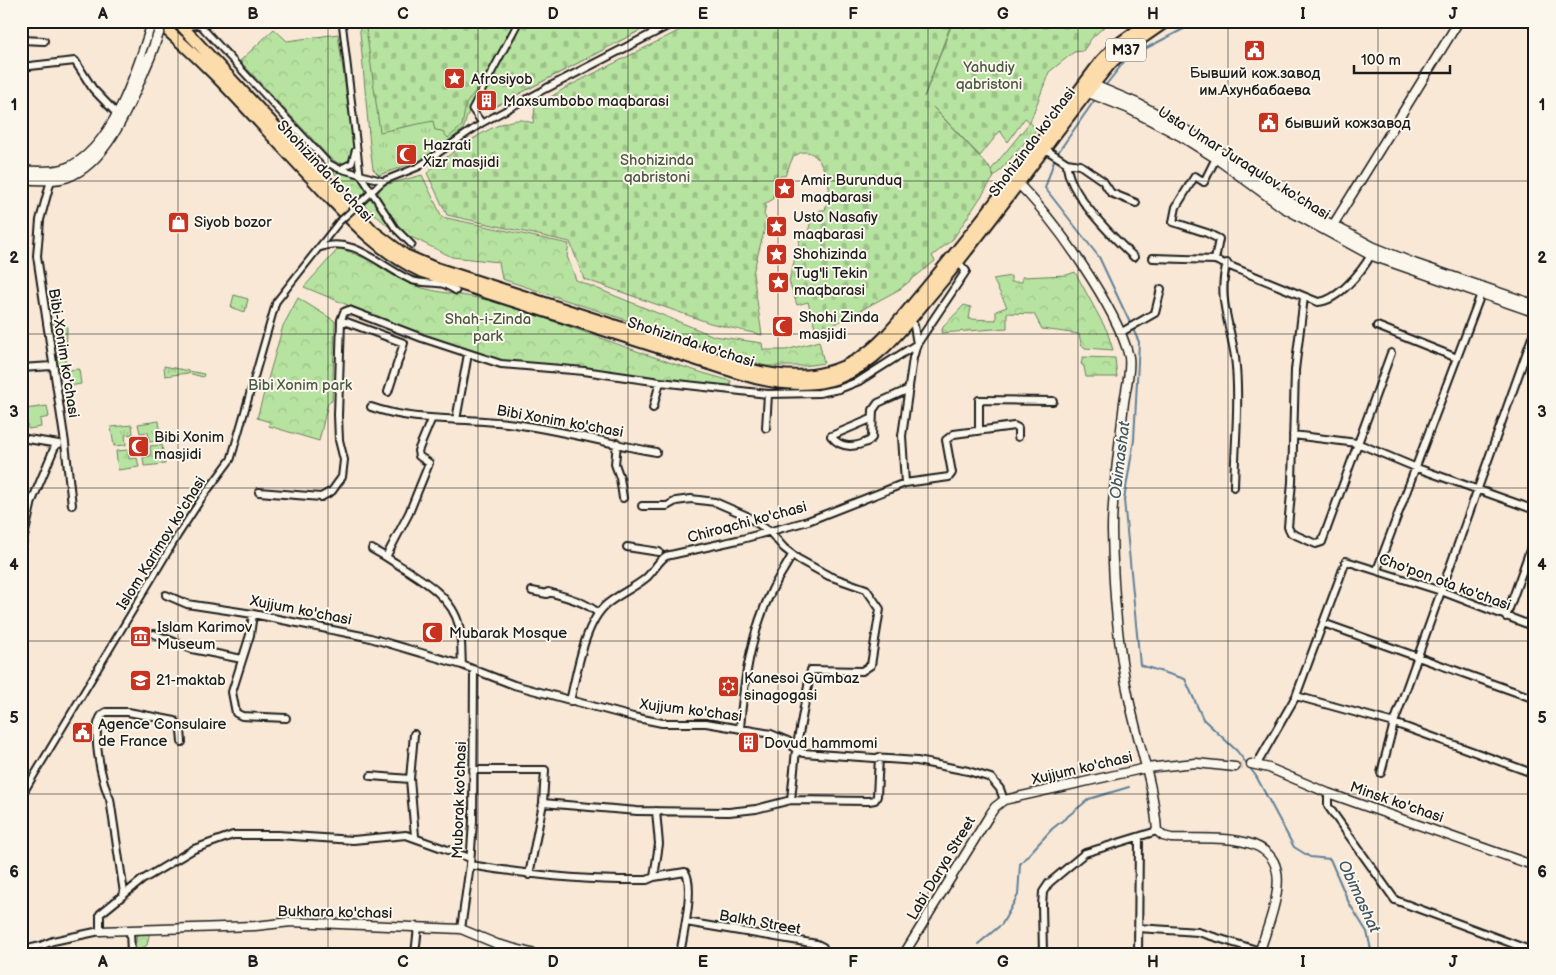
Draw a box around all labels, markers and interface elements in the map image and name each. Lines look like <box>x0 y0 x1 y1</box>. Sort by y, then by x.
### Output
text: A <box>97 5 108 24</box>
text: B <box>247 5 259 24</box>
text: C <box>397 5 409 24</box>
text: D <box>547 5 559 24</box>
text: E <box>698 5 708 24</box>
text: F <box>848 5 858 24</box>
text: G <box>997 5 1009 24</box>
text: H <box>1147 5 1159 24</box>
text: I <box>1300 5 1306 24</box>
text: J <box>1449 5 1458 24</box>
road number: M37 <box>1106 38 1146 62</box>
public building icon: Бывший кож.завод им.Ахунбабаева <box>1243 38 1267 62</box>
scale bar <box>1354 42 1450 74</box>
text: 100 m <box>1361 51 1401 70</box>
park label: Yahudiy qabristoni <box>956 58 1022 94</box>
place label: Бывший кож.завод им.Ахунбабаева <box>1190 64 1320 100</box>
place icon: Afrosiyob <box>443 67 467 91</box>
place label: Afrosiyob <box>471 70 533 89</box>
street label: Shohizinda ko'chasi <box>985 84 1080 201</box>
building icon: Maxsumbobo maqbarasi <box>475 89 499 113</box>
place label: Maxsumbobo maqbarasi <box>503 92 669 111</box>
text: 1 <box>11 96 17 115</box>
text: 1 <box>1539 96 1545 115</box>
street label: Usta Umar Juraqulov ko'chasi <box>1154 102 1333 224</box>
public building icon: бывший кожзавод <box>1257 111 1281 135</box>
place label: бывший кожзавод <box>1285 114 1411 133</box>
street label: Shohizinda ko'chasi <box>273 117 377 226</box>
place label: Hazrati Xizr masjidi <box>422 136 499 172</box>
mosque icon: Hazrati Xizr masjidi <box>395 142 419 166</box>
park label: Shohizinda qabristoni <box>620 151 694 187</box>
place label: Amir Burunduq maqbarasi <box>801 171 902 207</box>
place icon: Amir Burunduq maqbarasi <box>773 177 797 201</box>
place label: Usto Nasafiy maqbarasi <box>793 208 878 244</box>
shop icon: Siyob bozor <box>166 210 190 234</box>
place label: Siyob bozor <box>194 213 272 232</box>
place icon: Usto Nasafiy maqbarasi <box>765 214 789 238</box>
place icon: Shohizinda <box>765 242 789 266</box>
place label: Shohizinda <box>793 245 867 264</box>
text: 2 <box>9 249 19 268</box>
text: 2 <box>1537 249 1547 268</box>
place label: Tug'li Tekin maqbarasi <box>794 264 868 300</box>
place icon: Tug'li Tekin maqbarasi <box>766 270 790 294</box>
street label: Bibi-Xonim ko'chasi <box>44 287 83 419</box>
place label: Shohi Zinda masjidi <box>799 308 879 344</box>
park label: Shah-i-Zinda park <box>445 310 531 346</box>
street label: Shohizinda ko'chasi <box>625 313 757 372</box>
mosque icon: Shohi Zinda masjidi <box>771 314 795 338</box>
park label: Bibi Xonim park <box>248 376 353 395</box>
street label: Bibi Xonim ko'chasi <box>495 401 625 442</box>
text: 3 <box>9 403 19 422</box>
text: 3 <box>1537 403 1547 422</box>
water label: Obimashat <box>1106 419 1135 500</box>
place label: Bibi Xonim masjidi <box>154 428 224 464</box>
mosque icon: Bibi Xonim masjidi <box>126 434 150 458</box>
street label: Islom Karimov ko'chasi <box>113 473 210 613</box>
street label: Chiroqchi ko'chasi <box>685 497 809 548</box>
street label: Cho'pon ota ko'chasi <box>1376 550 1514 615</box>
text: 4 <box>9 556 19 575</box>
text: 4 <box>1537 556 1547 575</box>
street label: Xujjum ko'chasi <box>248 591 353 630</box>
place label: Islam Karimov Museum <box>157 618 253 654</box>
mosque icon: Mubarak Mosque <box>421 621 445 645</box>
museum icon: Islam Karimov Museum <box>129 624 153 648</box>
place label: Mubarak Mosque <box>449 624 567 643</box>
school or university icon: 21-maktab <box>128 668 152 692</box>
place label: Kanesoi Gumbaz sinagogasi <box>744 669 860 705</box>
place label: 21-maktab <box>156 671 226 690</box>
synagogue icon: Kanesoi Gumbaz sinagogasi <box>716 675 740 699</box>
street label: Xujjum ko'chasi <box>638 695 743 726</box>
text: 5 <box>9 709 19 728</box>
text: 5 <box>1537 709 1547 728</box>
place label: Agence Consulaire de France <box>98 715 227 751</box>
public building icon: Agence Consulaire de France <box>70 721 94 745</box>
building icon: Dovud hammomi <box>736 731 760 755</box>
place label: Dovud hammomi <box>764 734 877 753</box>
street label: Muborak ko'chasi <box>448 741 471 859</box>
street label: Xujjum ko'chasi <box>1029 748 1134 790</box>
street label: Minsk ko'chasi <box>1347 778 1446 827</box>
street label: Labi Darya Street <box>903 813 980 924</box>
water label: Obimashat <box>1334 857 1384 937</box>
text: 6 <box>9 863 19 882</box>
text: 6 <box>1537 863 1547 882</box>
street label: Bukhara ko'chasi <box>278 902 392 923</box>
street label: Balkh Street <box>718 906 803 939</box>
text: A <box>97 953 108 972</box>
text: B <box>247 953 259 972</box>
text: C <box>397 953 409 972</box>
text: D <box>547 953 559 972</box>
text: E <box>698 953 708 972</box>
text: F <box>848 953 858 972</box>
text: G <box>997 953 1009 972</box>
text: H <box>1147 953 1159 972</box>
text: I <box>1300 953 1306 972</box>
text: J <box>1449 953 1458 972</box>

